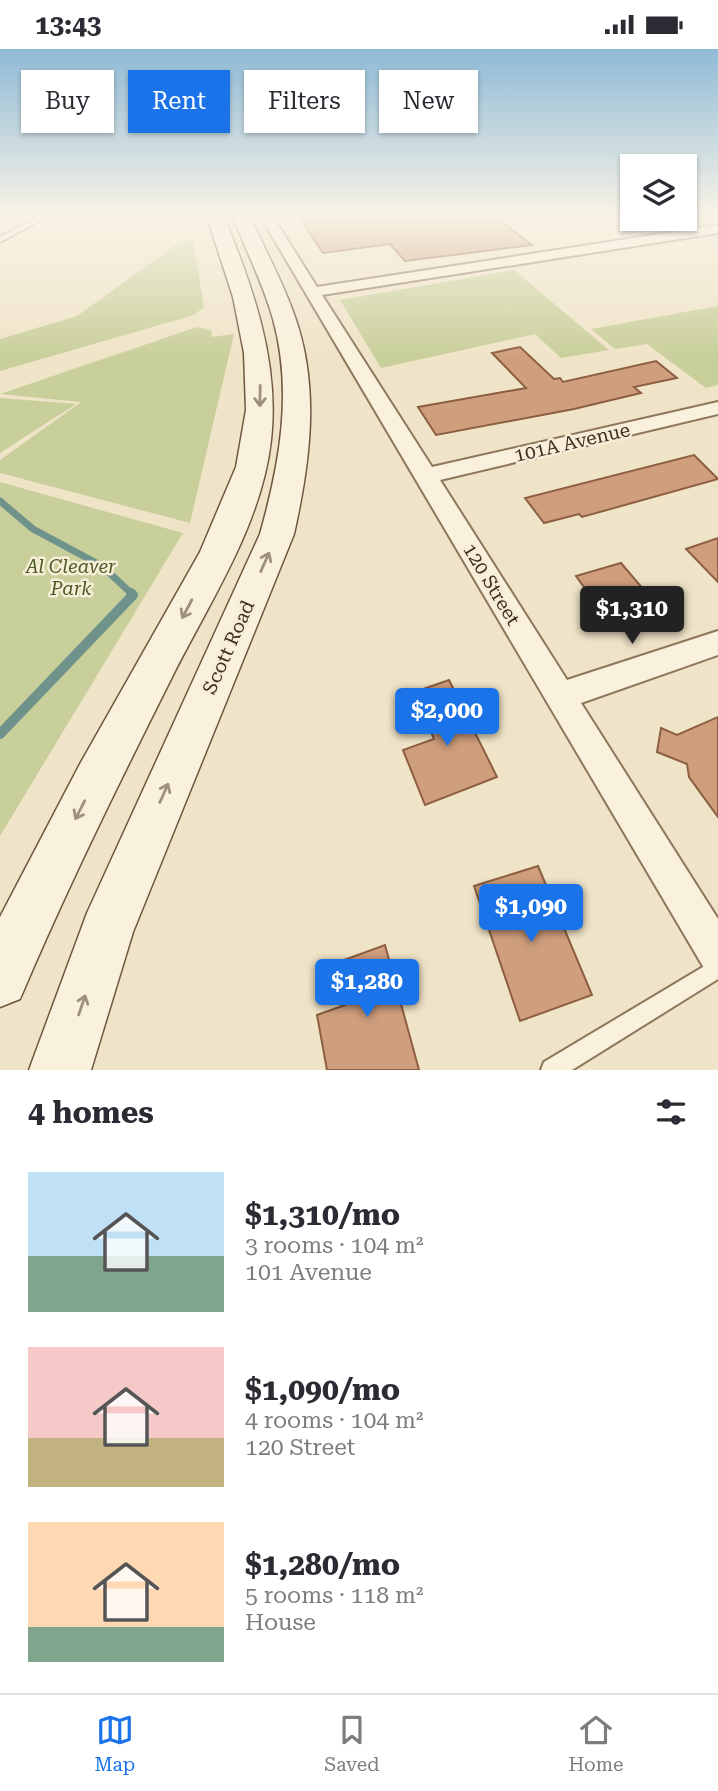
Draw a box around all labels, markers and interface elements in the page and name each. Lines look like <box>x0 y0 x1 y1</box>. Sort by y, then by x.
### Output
text: 13:43 <box>35 10 101 40</box>
chip: Buy <box>21 70 114 133</box>
chip: Rent <box>128 70 230 133</box>
chip: Filters <box>244 70 365 133</box>
chip: New <box>379 70 478 133</box>
map controls <box>620 154 697 231</box>
button: layers <box>620 154 697 231</box>
one-way arrow <box>253 384 266 407</box>
street label: 101A Avenue <box>512 418 632 467</box>
street label: 120 Street <box>458 539 525 629</box>
one-way arrow <box>259 552 272 573</box>
park label: Al Cleaver Park <box>25 555 116 600</box>
pin: $1,310 <box>575 587 689 646</box>
text: $1,310 <box>596 595 668 622</box>
street label: Scott Road <box>198 597 259 698</box>
one-way arrow <box>180 598 193 619</box>
pin: $2,000 <box>390 689 504 748</box>
text: $2,000 <box>411 697 483 724</box>
one-way arrow <box>158 783 171 804</box>
one-way arrow <box>73 799 87 820</box>
pin: $1,090 <box>474 885 588 944</box>
text: $1,090 <box>495 893 567 920</box>
pin: $1,280 <box>310 960 424 1019</box>
text: $1,280 <box>331 968 403 995</box>
one-way arrow <box>77 995 89 1017</box>
icon: filters <box>652 1093 690 1131</box>
text: 4 homes <box>28 1095 154 1130</box>
text: $1,310/mo <box>245 1197 400 1232</box>
icon: home <box>84 1200 168 1284</box>
text: 3 rooms · 104 m² <box>245 1232 423 1259</box>
text: 101 Avenue <box>245 1259 372 1286</box>
text: $1,090/mo <box>245 1372 400 1407</box>
icon: home <box>84 1375 168 1459</box>
text: 4 rooms · 104 m² <box>245 1407 423 1434</box>
text: 120 Street <box>245 1434 355 1461</box>
text: $1,280/mo <box>245 1547 400 1582</box>
icon: home <box>84 1550 168 1634</box>
text: 5 rooms · 118 m² <box>245 1582 423 1609</box>
text: House <box>245 1609 316 1636</box>
tab: Map <box>95 1711 135 1776</box>
tab: Saved <box>324 1711 379 1776</box>
tab: Home <box>568 1711 623 1776</box>

